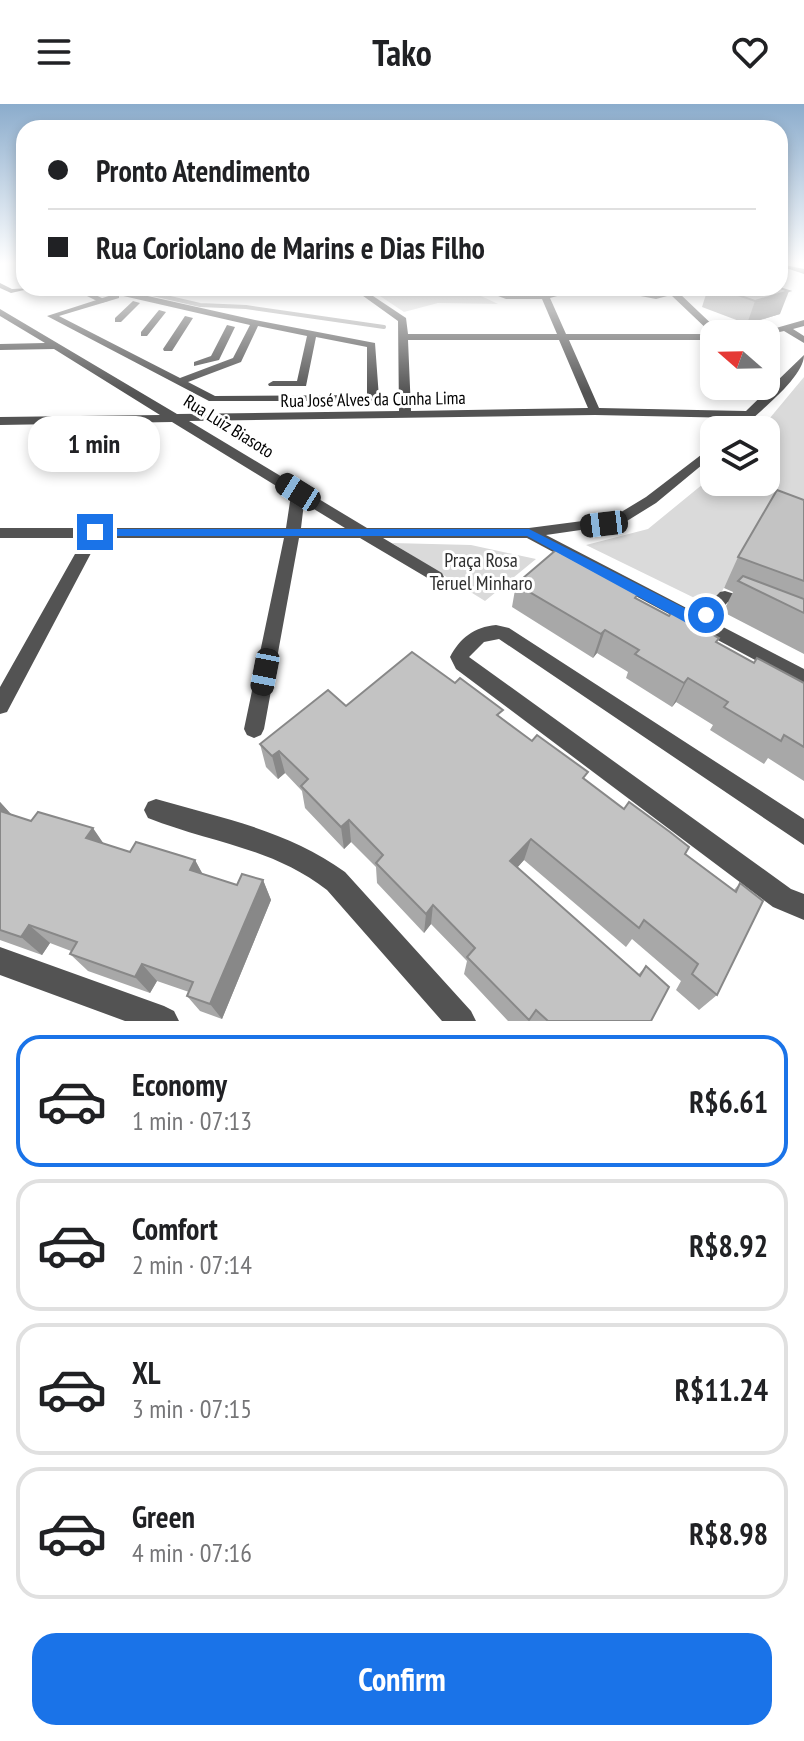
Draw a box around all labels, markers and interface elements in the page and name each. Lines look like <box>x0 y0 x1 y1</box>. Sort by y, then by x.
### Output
text: Tako <box>372 29 432 76</box>
icon: menu <box>32 30 76 74</box>
icon: heart <box>728 30 772 74</box>
text: Pronto Atendimento <box>96 151 310 190</box>
text: Rua Coriolano de Marins e Dias Filho <box>96 228 485 267</box>
north arrow <box>700 320 780 400</box>
map controls <box>700 320 780 496</box>
street label: Rua José Alves da Cunha Lima <box>280 386 466 412</box>
street label: Rua Luiz Biasoto <box>180 389 279 463</box>
callout: 1 min <box>29 416 161 472</box>
button: layers <box>700 416 780 496</box>
text: 1 min <box>68 427 120 460</box>
car <box>271 469 325 515</box>
car <box>579 509 629 539</box>
route end <box>77 514 113 550</box>
park label: Praça Rosa Teruel Minharo <box>429 547 533 596</box>
route start <box>688 597 724 633</box>
car <box>249 646 281 698</box>
icon: car <box>36 1065 108 1137</box>
text: Economy <box>132 1065 227 1104</box>
text: R$6.61 <box>689 1082 768 1121</box>
text: 1 min · 07:13 <box>132 1104 252 1137</box>
icon: car <box>36 1209 108 1281</box>
text: Comfort <box>132 1209 218 1248</box>
text: R$8.92 <box>689 1226 768 1265</box>
text: 2 min · 07:14 <box>132 1248 252 1281</box>
icon: car <box>36 1353 108 1425</box>
text: XL <box>132 1353 161 1392</box>
text: R$11.24 <box>675 1370 768 1409</box>
text: 3 min · 07:15 <box>132 1392 252 1425</box>
icon: car <box>36 1497 108 1569</box>
text: Green <box>132 1497 195 1536</box>
text: R$8.98 <box>689 1514 768 1553</box>
text: 4 min · 07:16 <box>132 1536 252 1569</box>
button: Confirm <box>32 1633 772 1725</box>

